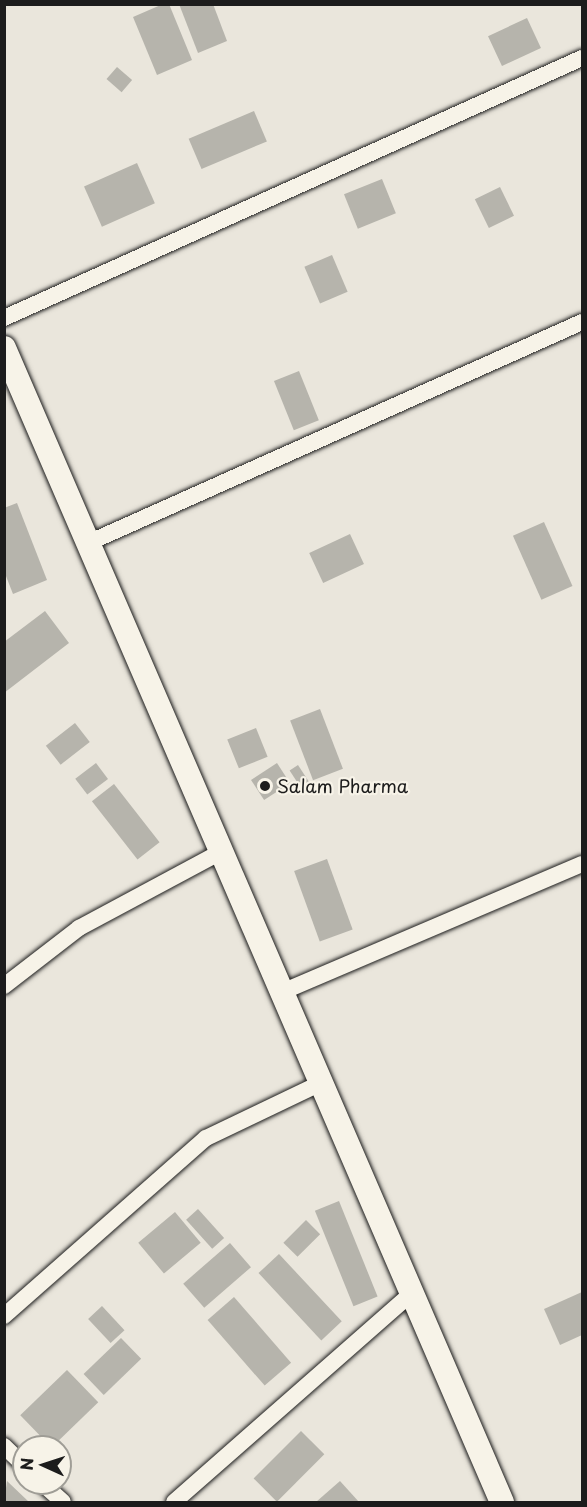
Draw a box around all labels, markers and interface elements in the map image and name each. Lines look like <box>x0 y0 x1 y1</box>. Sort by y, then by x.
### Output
place label: Salam Pharma <box>277 775 409 797</box>
marker: Salam Pharma <box>258 779 272 793</box>
north arrow <box>12 1435 72 1495</box>
text: N <box>14 1457 38 1471</box>

